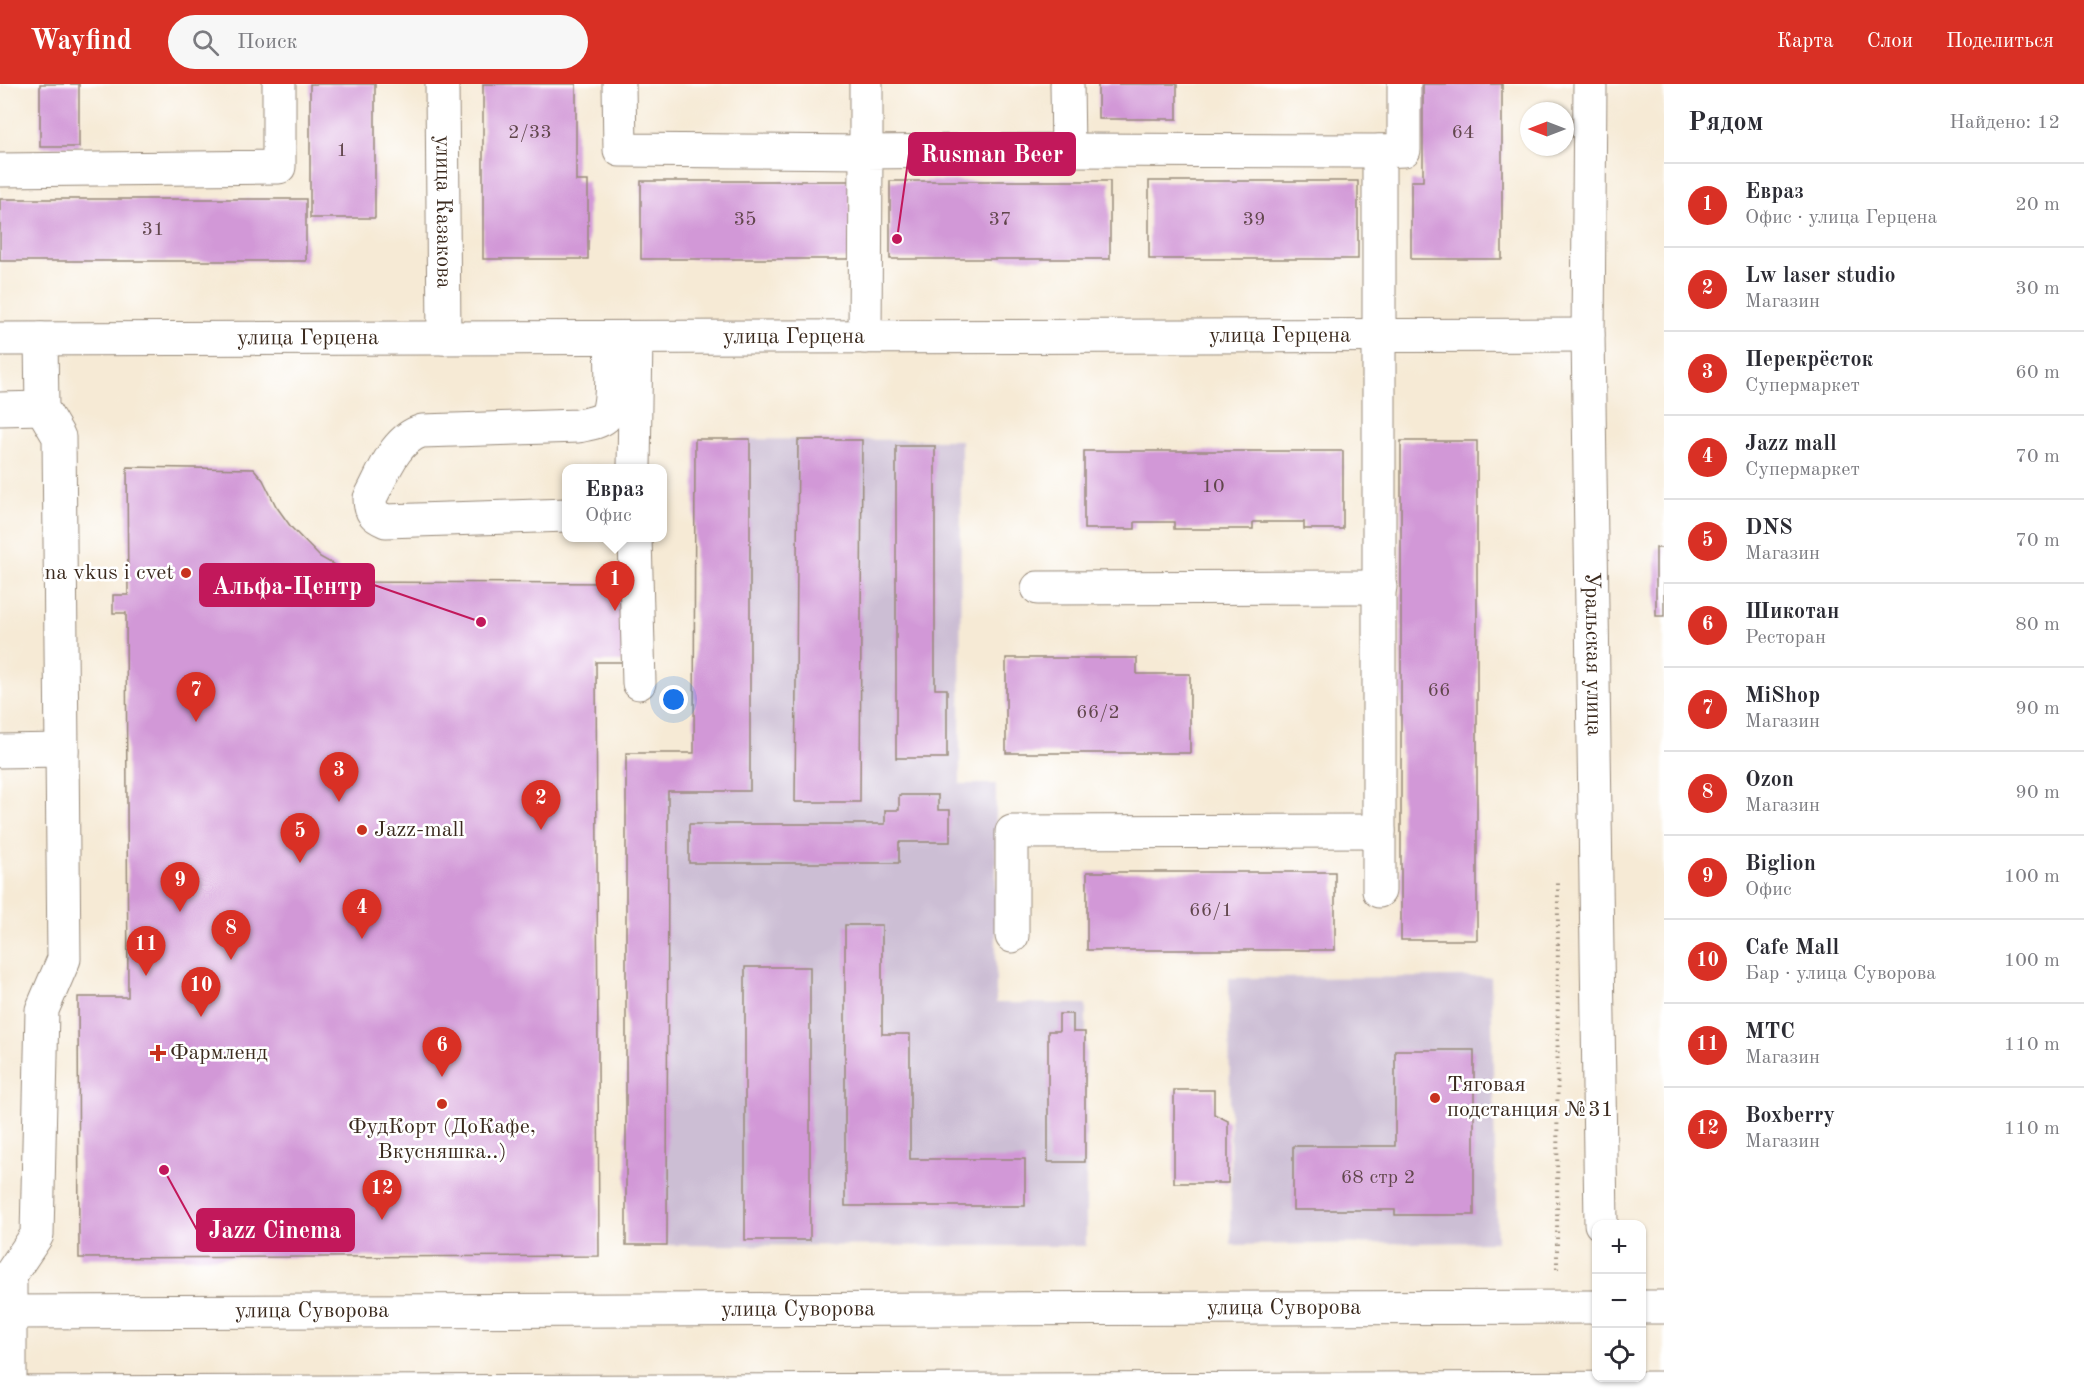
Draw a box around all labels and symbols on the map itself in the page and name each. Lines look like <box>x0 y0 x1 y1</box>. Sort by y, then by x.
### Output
north arrow <box>1520 102 1574 156</box>
house number: 2/33 <box>508 123 552 143</box>
house number: 64 <box>1451 123 1475 143</box>
callout: Rusman Beer <box>909 133 1075 175</box>
street label: улица Казакова <box>431 135 455 289</box>
house number: 1 <box>336 141 348 161</box>
text: Rusman Beer <box>921 144 1063 168</box>
house number: 35 <box>733 210 757 230</box>
house number: 37 <box>988 210 1012 230</box>
house number: 39 <box>1242 210 1266 230</box>
house number: 31 <box>141 220 165 240</box>
street label: улица Герцена <box>1209 325 1351 347</box>
street label: улица Герцена <box>723 326 865 348</box>
street label: улица Герцена <box>237 327 379 349</box>
house number: 10 <box>1201 477 1225 497</box>
place label: na vkus i cvet <box>44 562 174 584</box>
pin: 1 <box>596 562 634 611</box>
callout: Альфа-Центр <box>200 564 374 606</box>
marker: na vkus i cvet <box>179 566 193 580</box>
street label: Уральская улица <box>1580 572 1605 736</box>
text: Альфа-Центр <box>212 576 362 600</box>
pin: 7 <box>176 672 216 722</box>
house number: 66 <box>1427 681 1451 701</box>
your location <box>659 685 688 714</box>
house number: 66/2 <box>1076 703 1120 723</box>
pin: 3 <box>320 752 358 802</box>
pin: 2 <box>522 780 560 830</box>
pin: 5 <box>280 814 320 863</box>
place label: Jazz-mall <box>374 819 465 841</box>
marker: Jazz-mall <box>355 823 369 837</box>
pin: 9 <box>160 862 200 912</box>
pin: 4 <box>342 890 382 939</box>
house number: 66/1 <box>1189 901 1233 921</box>
pin: 8 <box>212 910 250 960</box>
pin: 11 <box>126 926 166 976</box>
pin: 10 <box>182 968 220 1017</box>
pin: 6 <box>422 1028 462 1077</box>
place label: Фармленд <box>170 1042 268 1064</box>
marker: Фармленд <box>151 1046 165 1060</box>
place label: Тяговая подстанция №31 <box>1447 1074 1614 1121</box>
marker: Тяговая подстанция №31 <box>1428 1091 1442 1105</box>
marker: ФудКорт (ДоКафе, Вкусняшка..) <box>435 1097 449 1111</box>
place label: ФудКорт (ДоКафе, Вкусняшка..) <box>348 1116 536 1163</box>
house number: 68 стр 2 <box>1341 1168 1415 1188</box>
pin: 12 <box>362 1170 401 1220</box>
callout: Jazz Cinema <box>197 1209 354 1251</box>
text: Jazz Cinema <box>209 1220 341 1244</box>
street label: улица Суворова <box>1207 1297 1361 1319</box>
street label: улица Суворова <box>721 1298 875 1321</box>
street label: улица Суворова <box>235 1300 389 1322</box>

